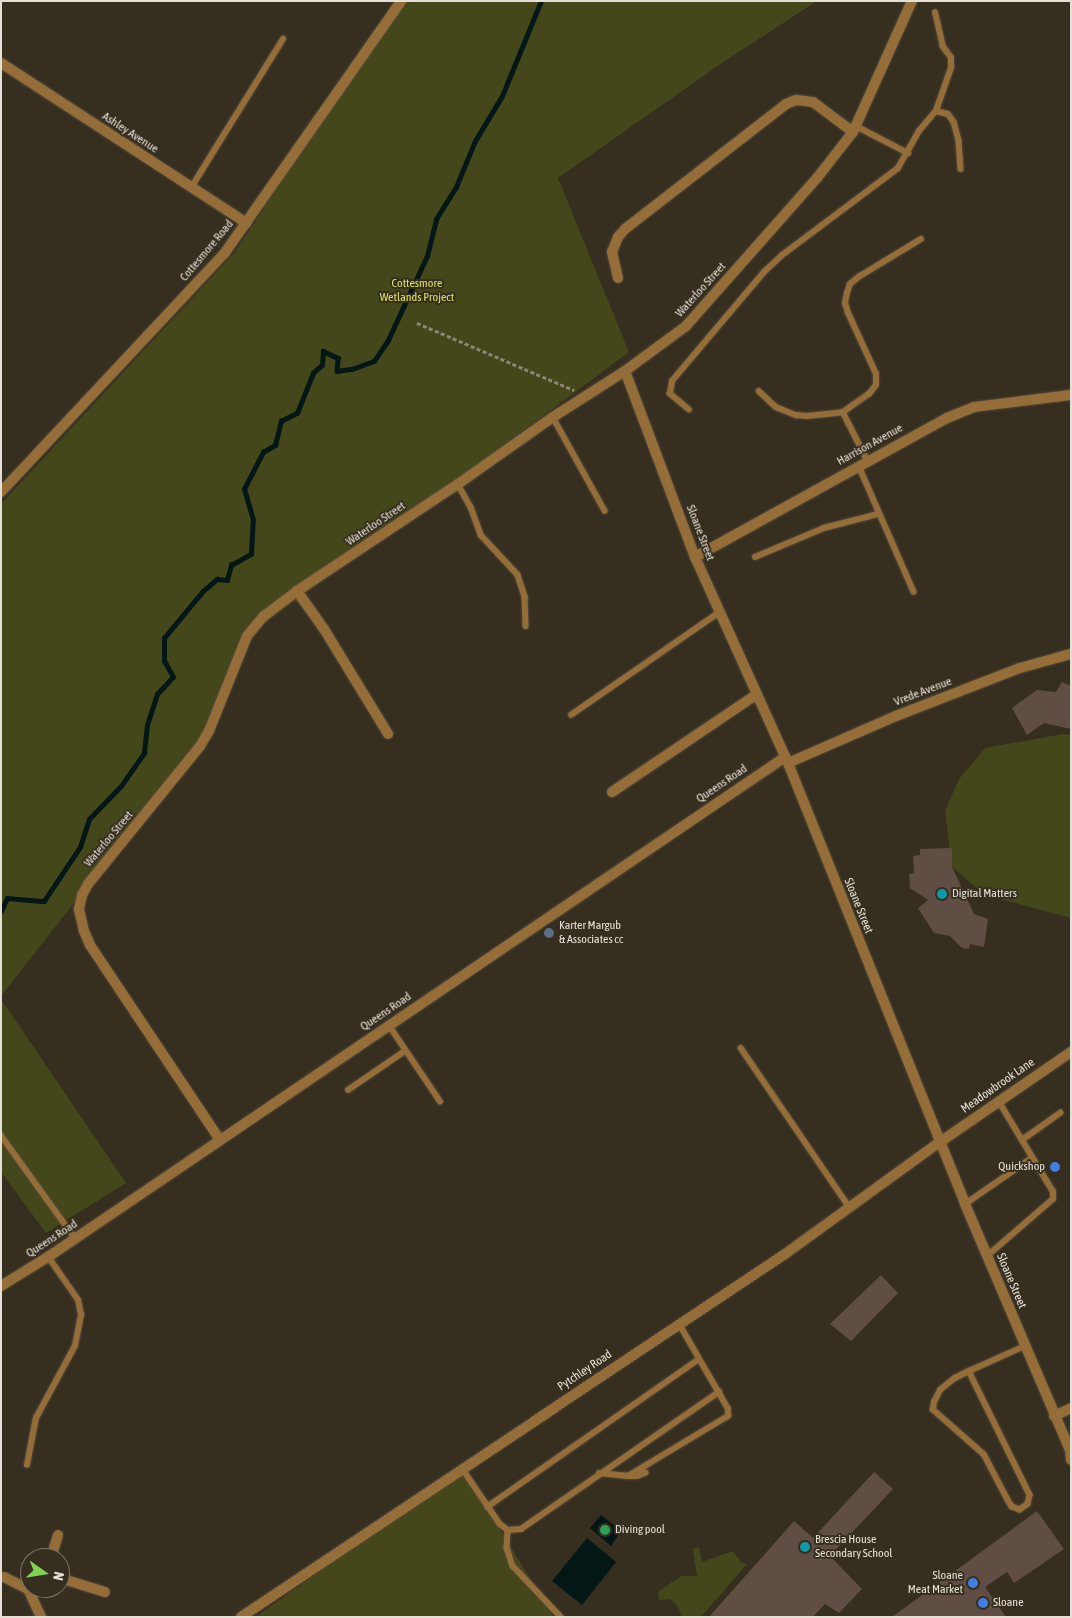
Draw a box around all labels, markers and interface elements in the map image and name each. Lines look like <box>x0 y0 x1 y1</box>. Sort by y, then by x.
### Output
street label: Ashley Avenue <box>99 109 161 157</box>
street label: Cottesmore Road <box>177 218 237 284</box>
street label: Waterloo Street <box>673 260 729 320</box>
park label: Cottesmore Wetlands Project <box>380 277 454 305</box>
street label: Harrison Avenue <box>835 421 905 469</box>
street label: Waterloo Street <box>344 499 408 549</box>
street label: Sloane Street <box>683 503 717 563</box>
street label: Vrede Avenue <box>892 674 954 710</box>
street label: Queens Road <box>694 762 750 806</box>
street label: Waterloo Street <box>81 808 137 870</box>
street label: Sloane Street <box>840 876 876 936</box>
place label: Digital Matters <box>952 887 1017 901</box>
marker: Digital Matters <box>936 888 948 900</box>
place label: Karter Margub & Associates cc <box>559 919 623 947</box>
marker: Karter Margub & Associates cc <box>543 927 555 939</box>
street label: Queens Road <box>358 990 414 1034</box>
street label: Meadowbrook Lane <box>958 1055 1038 1117</box>
place label: Quickshop <box>998 1160 1045 1174</box>
marker: Quickshop <box>1049 1161 1061 1173</box>
street label: Queens Road <box>24 1217 80 1261</box>
street label: Sloane Street <box>993 1251 1029 1311</box>
street label: Pytchley Road <box>555 1348 615 1394</box>
place label: Diving pool <box>615 1523 665 1537</box>
marker: Diving pool <box>599 1524 611 1536</box>
place label: Brescia House Secondary School <box>815 1533 892 1561</box>
marker: Brescia House Secondary School <box>799 1541 811 1553</box>
north arrow <box>20 1548 70 1598</box>
place label: Sloane Meat Market <box>908 1569 963 1597</box>
text: N <box>50 1570 67 1582</box>
marker: Sloane Meat Market <box>967 1577 979 1589</box>
place label: Sloane <box>993 1596 1024 1610</box>
marker: Sloane <box>977 1597 989 1609</box>

